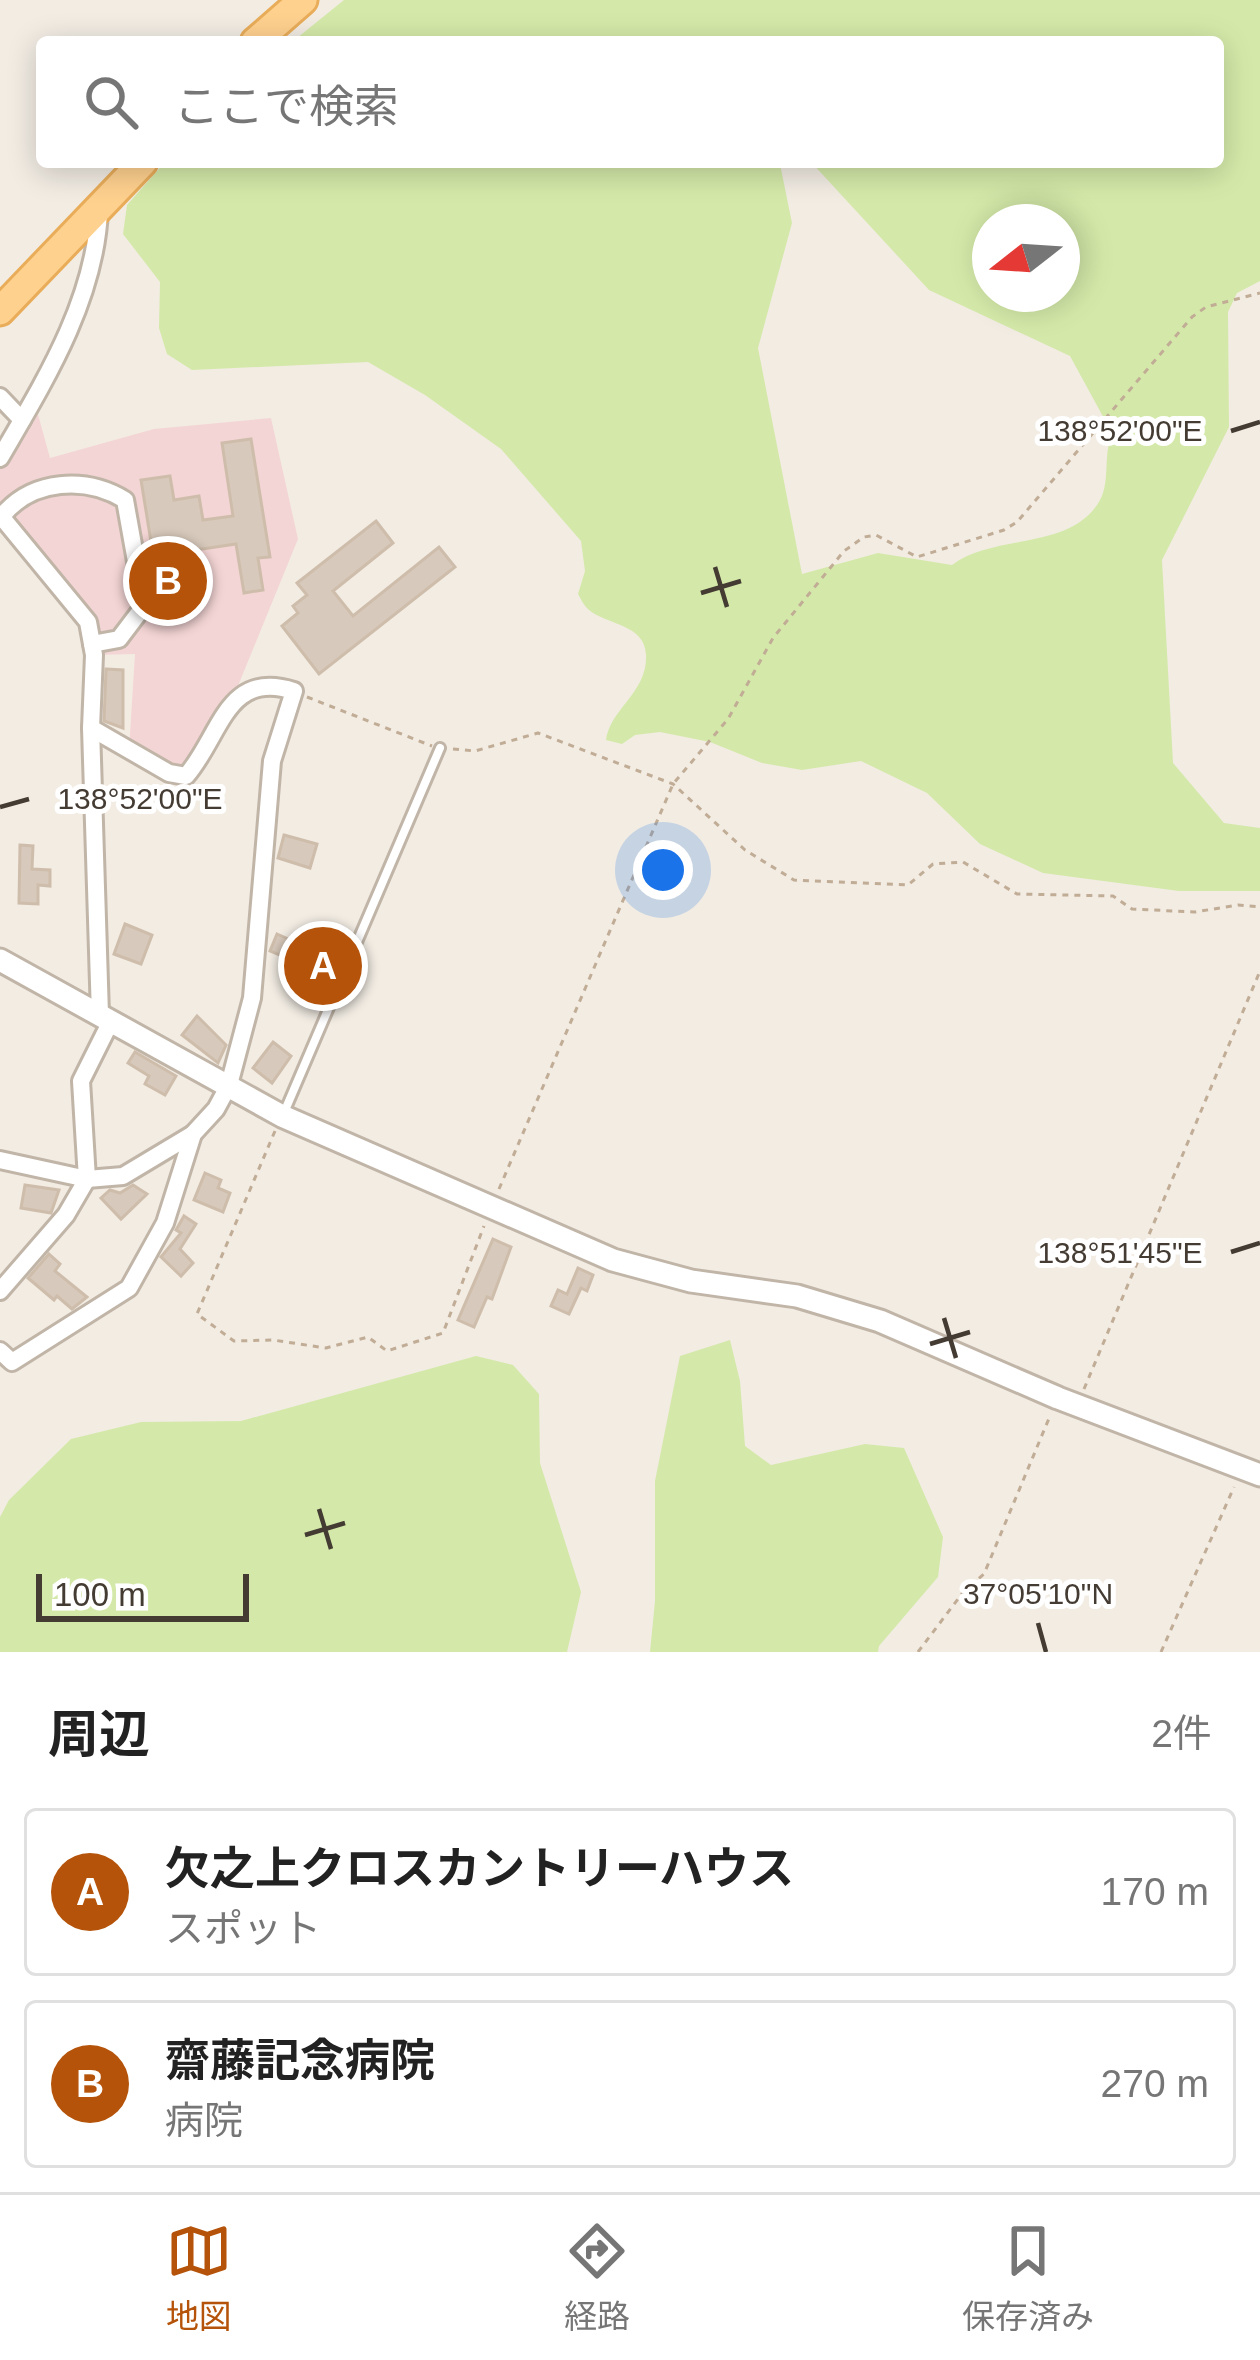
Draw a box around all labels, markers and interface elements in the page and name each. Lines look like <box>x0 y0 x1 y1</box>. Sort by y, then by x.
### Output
search box <box>36 36 1224 168</box>
icon: search <box>78 69 144 135</box>
text: ここで検索 <box>174 81 399 132</box>
north arrow <box>972 204 1080 312</box>
text: 138°52'00"E <box>1037 414 1203 447</box>
pin: B <box>129 536 207 626</box>
text: 138°52'00"E <box>57 782 223 815</box>
your location <box>633 840 693 900</box>
pin: A <box>284 921 362 1011</box>
text: 138°51'45"E <box>1037 1236 1203 1269</box>
scale bar <box>36 1568 249 1621</box>
text: 100 m <box>54 1576 146 1613</box>
text: 37°05'10"N <box>963 1577 1113 1610</box>
text: 周辺 <box>48 1706 150 1763</box>
text: 2件 <box>1151 1712 1212 1755</box>
text: 欠之上クロスカントリーハウス <box>165 1843 794 1894</box>
text: A <box>76 1870 104 1913</box>
text: 170 m <box>1101 1870 1209 1913</box>
text: スポット <box>165 1907 321 1950</box>
text: 齋藤記念病院 <box>165 2035 435 2086</box>
text: B <box>76 2062 104 2105</box>
text: 270 m <box>1101 2062 1209 2105</box>
text: 病院 <box>165 2099 243 2142</box>
tab: 地図 <box>166 2218 232 2338</box>
tab: 経路 <box>564 2218 630 2338</box>
tab: 保存済み <box>962 2218 1094 2338</box>

